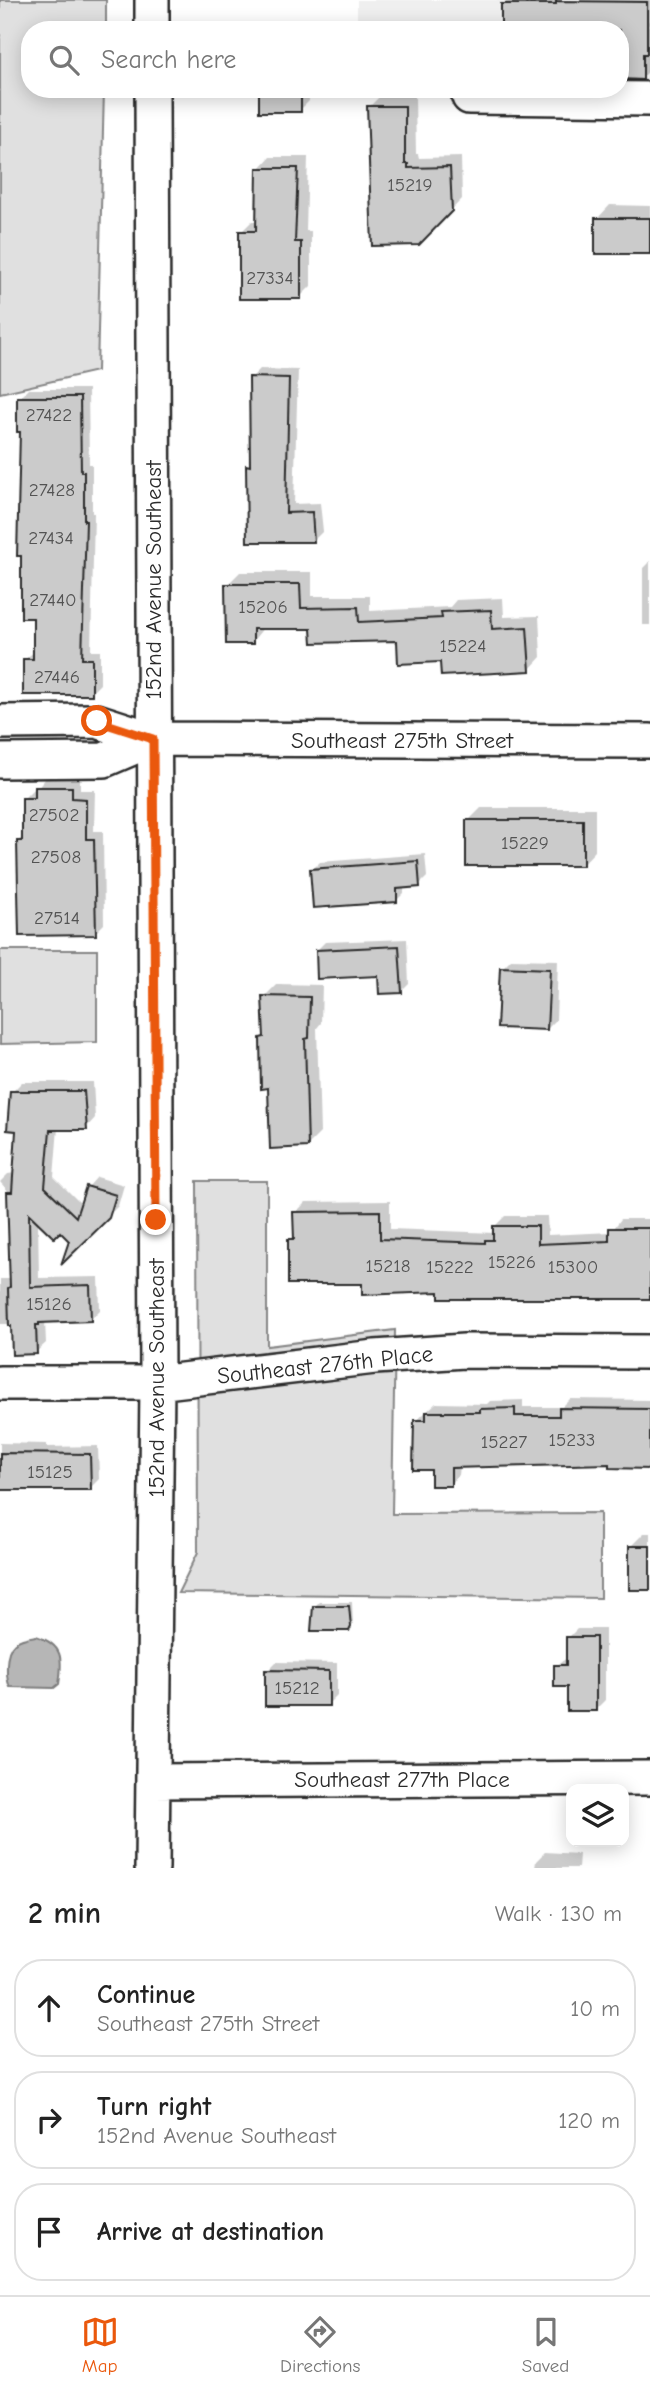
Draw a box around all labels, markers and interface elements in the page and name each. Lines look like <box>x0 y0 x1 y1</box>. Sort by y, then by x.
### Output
search box <box>21 21 629 98</box>
icon: search <box>45 41 83 79</box>
text: Search here <box>101 45 236 75</box>
house number: 15219 <box>387 174 433 196</box>
house number: 27334 <box>246 267 294 289</box>
house number: 27422 <box>26 404 72 426</box>
street label: 152nd Avenue Southeast <box>140 459 167 699</box>
house number: 27428 <box>29 479 75 501</box>
house number: 27434 <box>28 527 74 549</box>
house number: 27440 <box>29 589 77 611</box>
house number: 15206 <box>238 596 288 618</box>
house number: 15224 <box>440 635 486 657</box>
house number: 27446 <box>34 666 80 688</box>
route start <box>81 705 112 736</box>
street label: Southeast 275th Street <box>291 727 515 754</box>
house number: 27502 <box>29 804 79 826</box>
house number: 15229 <box>501 832 549 854</box>
house number: 27508 <box>31 846 81 868</box>
house number: 27514 <box>34 907 80 929</box>
route end <box>140 1204 171 1235</box>
house number: 15226 <box>488 1251 536 1273</box>
house number: 15218 <box>365 1255 411 1277</box>
house number: 15222 <box>426 1256 474 1278</box>
house number: 15300 <box>548 1256 598 1278</box>
street label: 152nd Avenue Southeast <box>143 1257 170 1497</box>
house number: 15126 <box>26 1293 72 1315</box>
street label: Southeast 276th Place <box>216 1340 434 1390</box>
house number: 15233 <box>549 1429 596 1451</box>
house number: 15227 <box>481 1431 527 1453</box>
house number: 15125 <box>27 1461 73 1483</box>
house number: 15212 <box>274 1677 320 1699</box>
street label: Southeast 277th Place <box>294 1766 510 1793</box>
map controls <box>566 1784 629 1847</box>
button: layers <box>566 1784 629 1847</box>
text: 2 min <box>28 1896 101 1931</box>
text: Walk · 130 m <box>495 1900 622 1927</box>
text: Continue <box>97 1980 195 2010</box>
icon: ahead <box>30 1989 68 2027</box>
text: 10 m <box>570 1995 620 2022</box>
text: Southeast 275th Street <box>97 2010 319 2037</box>
text: Turn right <box>97 2092 211 2122</box>
icon: right <box>30 2101 68 2139</box>
text: 120 m <box>558 2107 620 2134</box>
text: 152nd Avenue Southeast <box>97 2122 336 2149</box>
icon: arrive <box>30 2213 68 2251</box>
text: Arrive at destination <box>97 2217 324 2247</box>
tab: Map <box>81 2313 119 2377</box>
tab: Directions <box>280 2313 360 2377</box>
tab: Saved <box>522 2313 569 2377</box>

